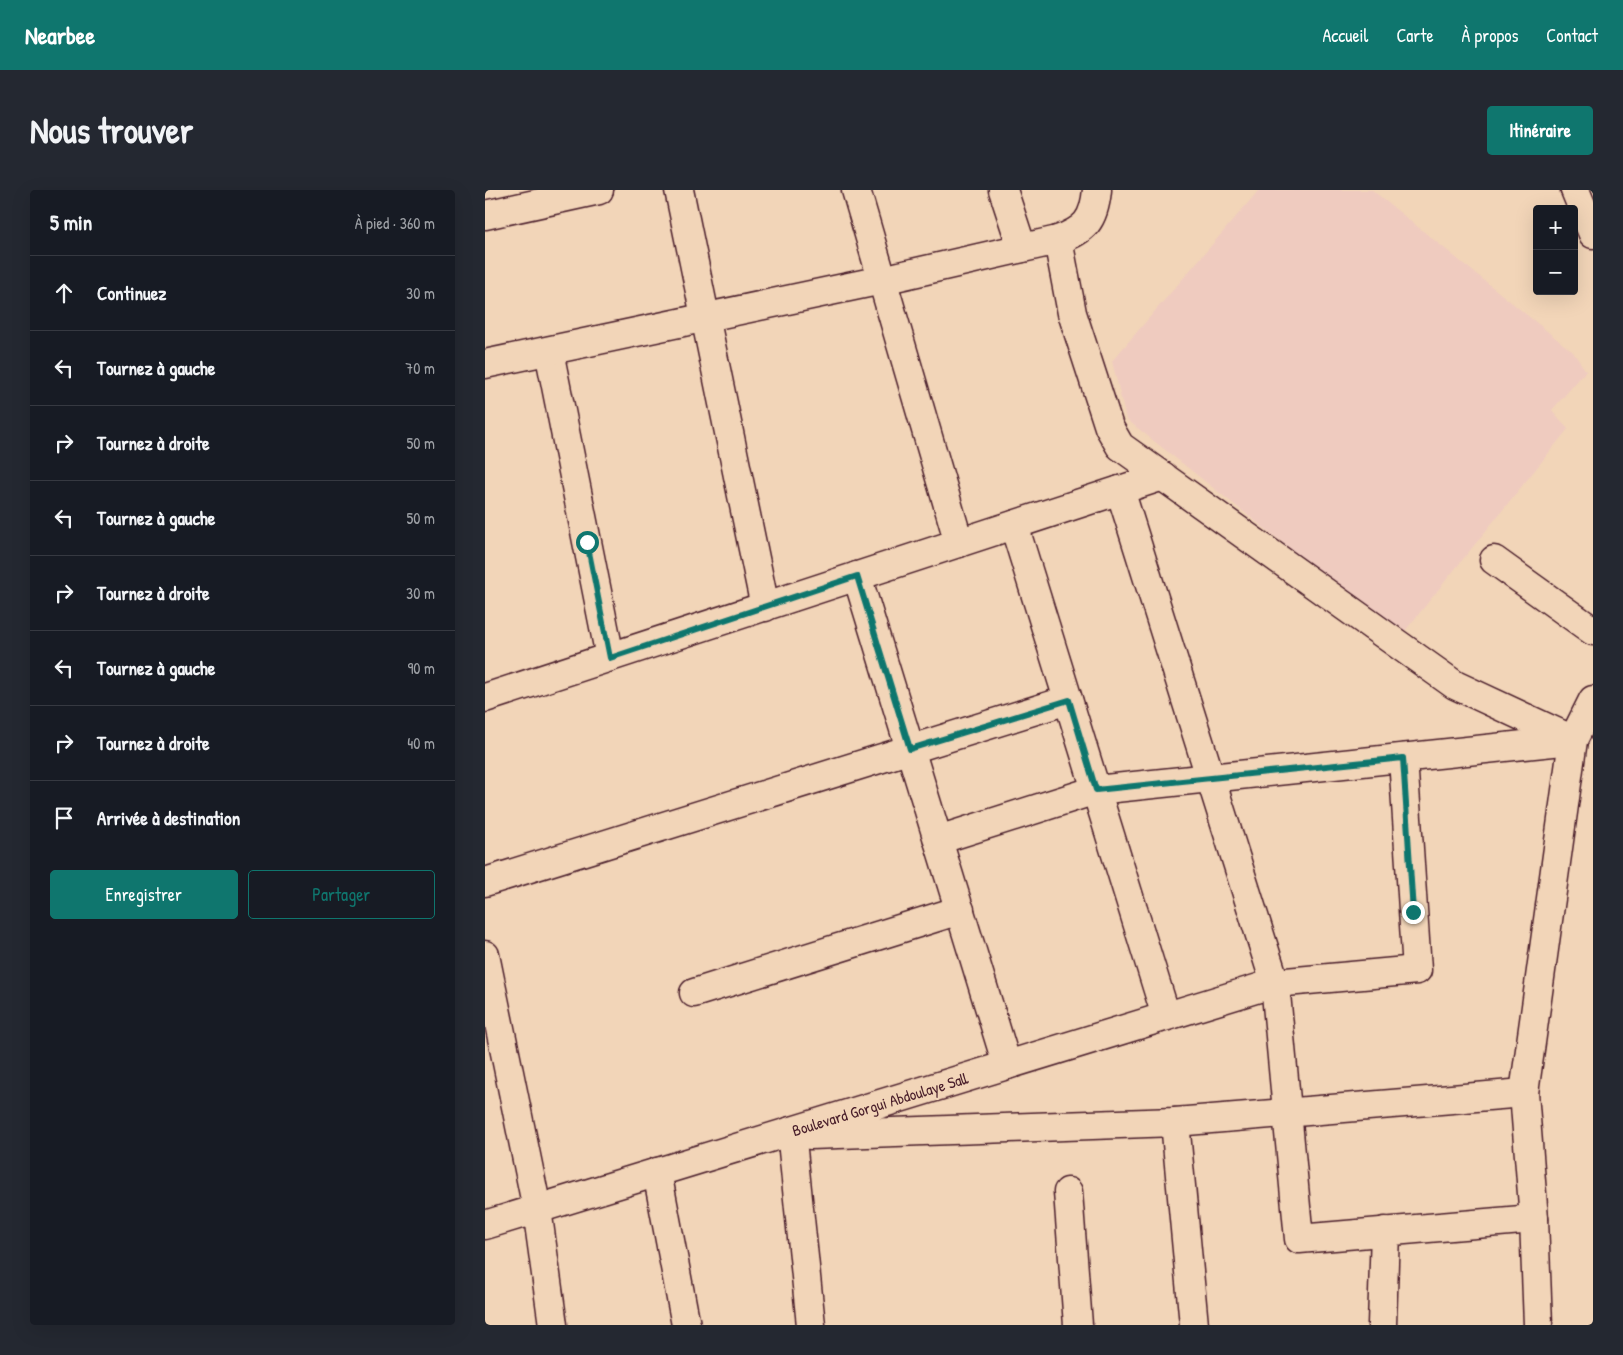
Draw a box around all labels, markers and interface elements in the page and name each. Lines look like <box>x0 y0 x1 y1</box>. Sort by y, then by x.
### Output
text: Nearbee <box>25 19 95 51</box>
text: Accueil <box>1322 23 1368 48</box>
text: Carte <box>1396 23 1434 48</box>
text: À propos <box>1462 23 1518 48</box>
text: Contact <box>1546 23 1598 48</box>
button: Itinéraire <box>1487 106 1593 155</box>
text: Nous trouver <box>30 107 193 154</box>
map controls <box>1533 205 1578 295</box>
button: + <box>1533 205 1578 250</box>
text: 5 min <box>50 208 92 237</box>
text: À pied · 360 m <box>355 212 435 234</box>
button: − <box>1533 250 1578 295</box>
icon: ahead <box>50 279 78 307</box>
text: Continuez <box>97 280 166 306</box>
text: 30 m <box>406 282 435 304</box>
icon: left <box>50 354 78 382</box>
text: Tournez à gauche <box>97 355 215 381</box>
text: 70 m <box>405 357 435 379</box>
icon: right <box>50 429 78 457</box>
text: Tournez à droite <box>97 430 210 456</box>
text: 50 m <box>407 432 435 454</box>
icon: left <box>50 504 78 532</box>
text: Tournez à gauche <box>97 505 215 531</box>
text: 50 m <box>407 507 435 529</box>
route start <box>576 531 599 554</box>
icon: right <box>50 579 78 607</box>
text: Tournez à droite <box>97 580 210 606</box>
text: 30 m <box>406 582 435 604</box>
icon: left <box>50 654 78 682</box>
text: Tournez à gauche <box>97 655 215 681</box>
text: 90 m <box>407 657 435 679</box>
icon: right <box>50 729 78 757</box>
text: Tournez à droite <box>97 730 210 756</box>
text: 40 m <box>407 732 435 754</box>
icon: arrive <box>50 804 78 832</box>
text: Arrivée à destination <box>97 805 240 831</box>
button: Enregistrer <box>50 870 238 919</box>
button: Partager <box>248 870 435 919</box>
route end <box>1402 901 1425 924</box>
street label: Boulevard Gorgui Abdoulaye Sall <box>789 1067 971 1141</box>

